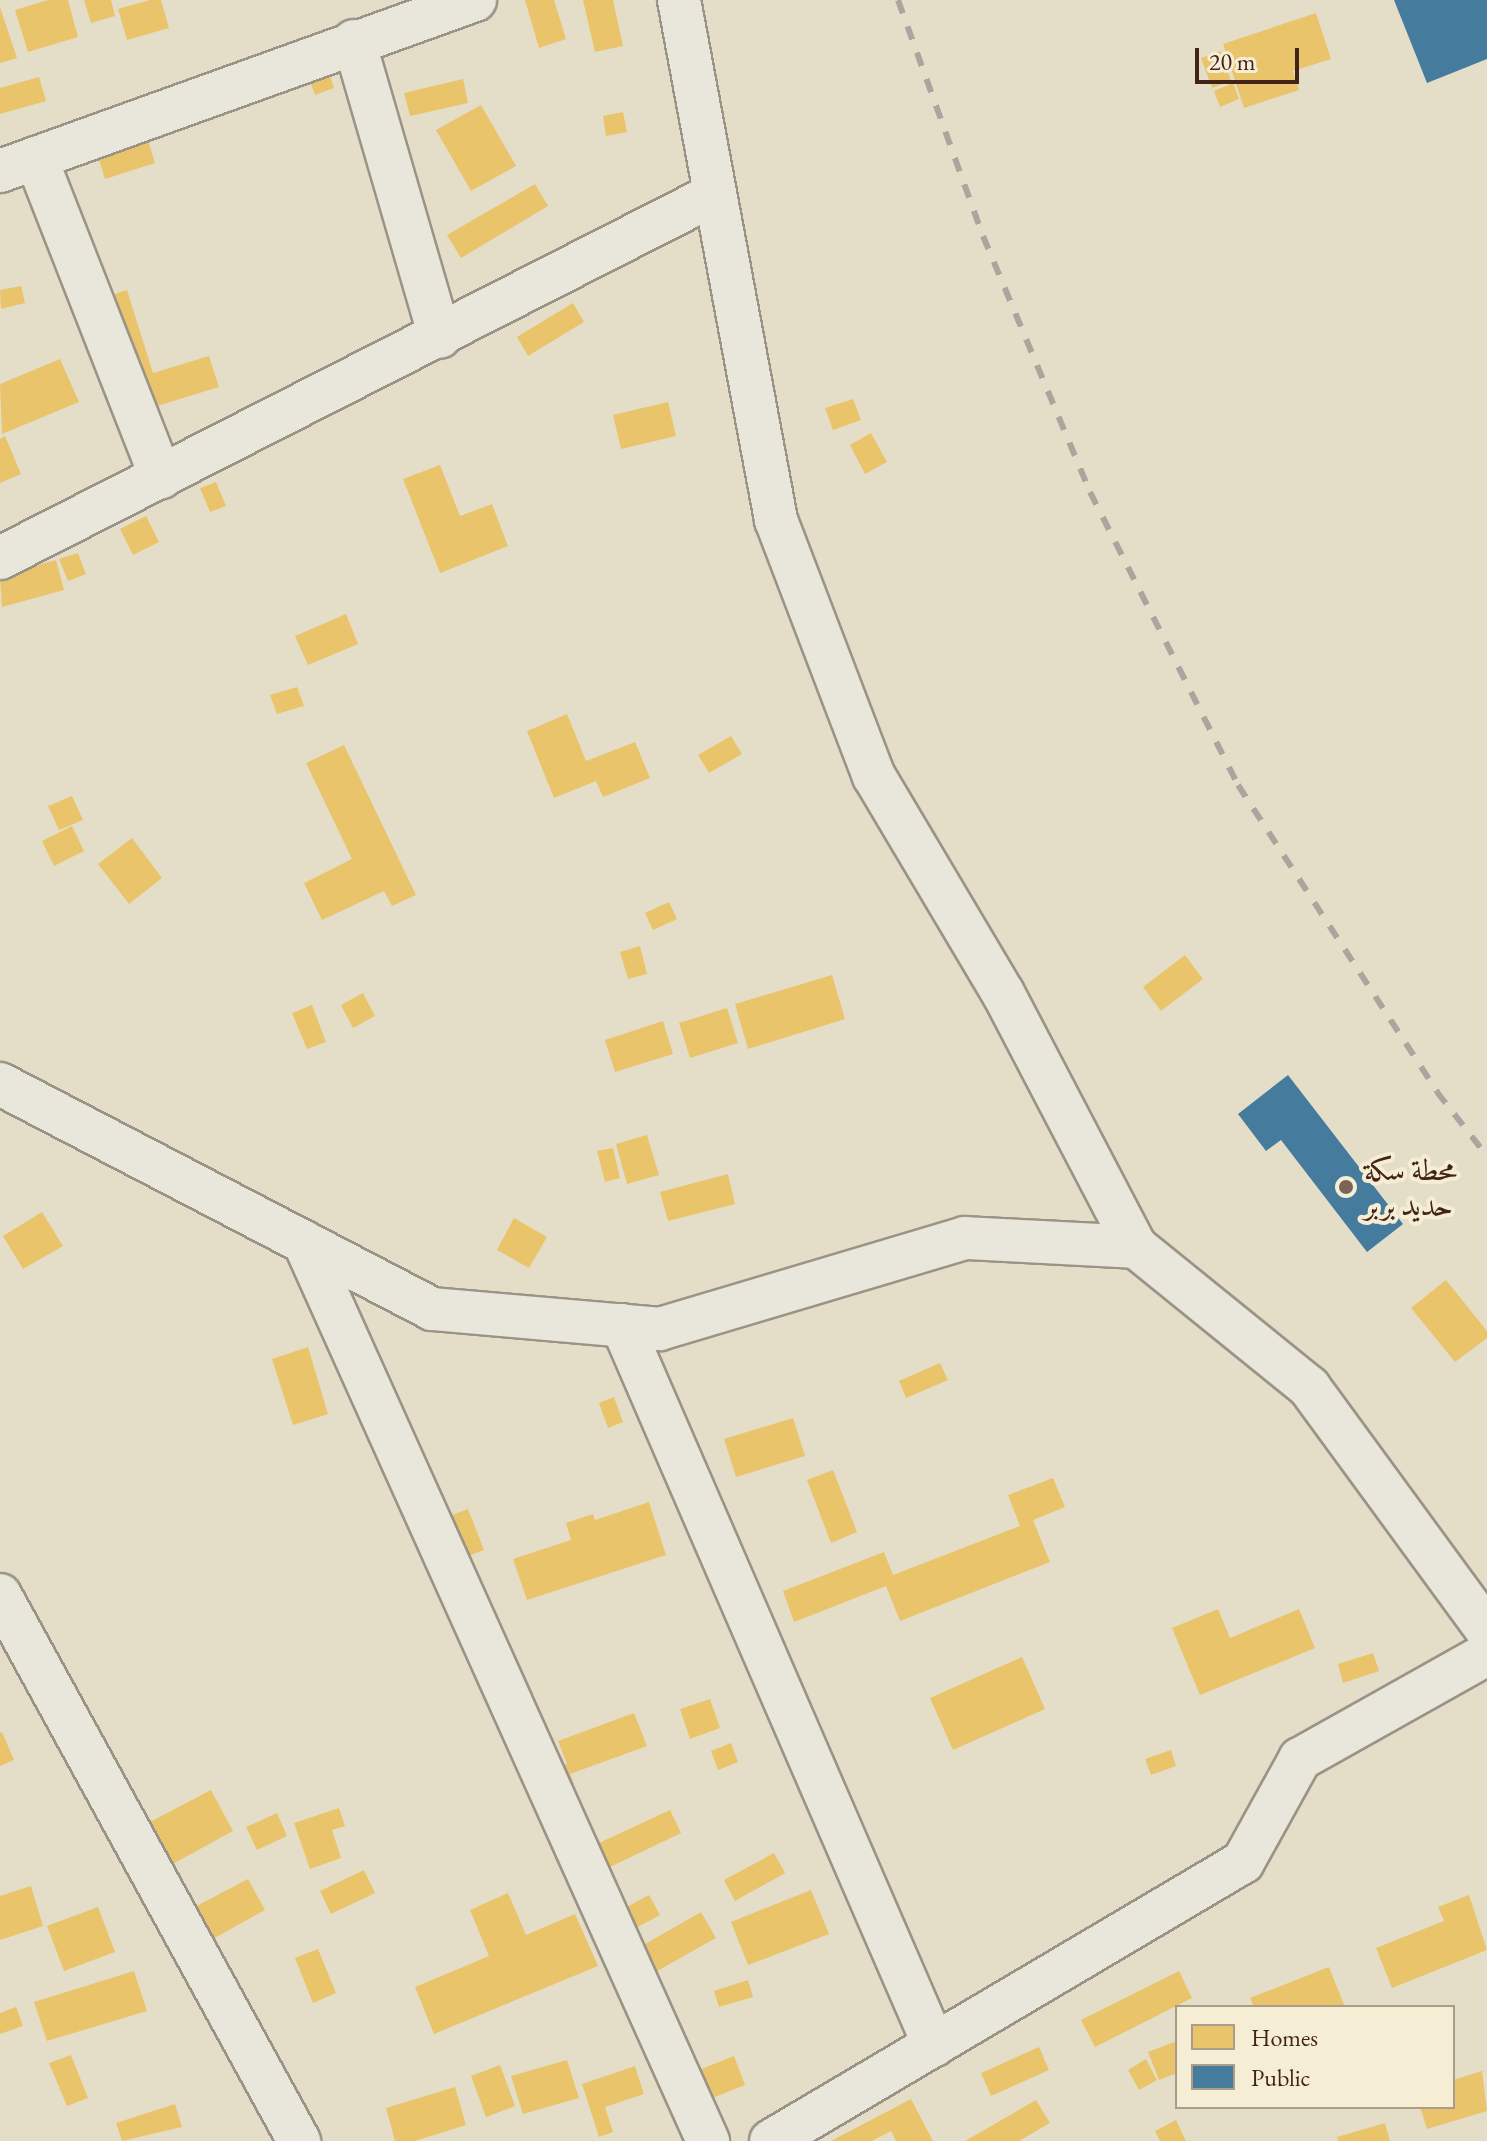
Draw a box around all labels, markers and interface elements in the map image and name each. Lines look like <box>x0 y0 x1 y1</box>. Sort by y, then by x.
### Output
scale bar <box>1199 32 1303 82</box>
text: 20 m <box>1209 46 1256 77</box>
place label: محطة سكة حديد بربر <box>1364 1152 1457 1222</box>
marker: محطة سكة حديد بربر <box>1335 1176 1357 1198</box>
legend <box>1175 2005 1455 2109</box>
text: Homes <box>1251 2022 1318 2053</box>
text: Public <box>1251 2062 1310 2093</box>

